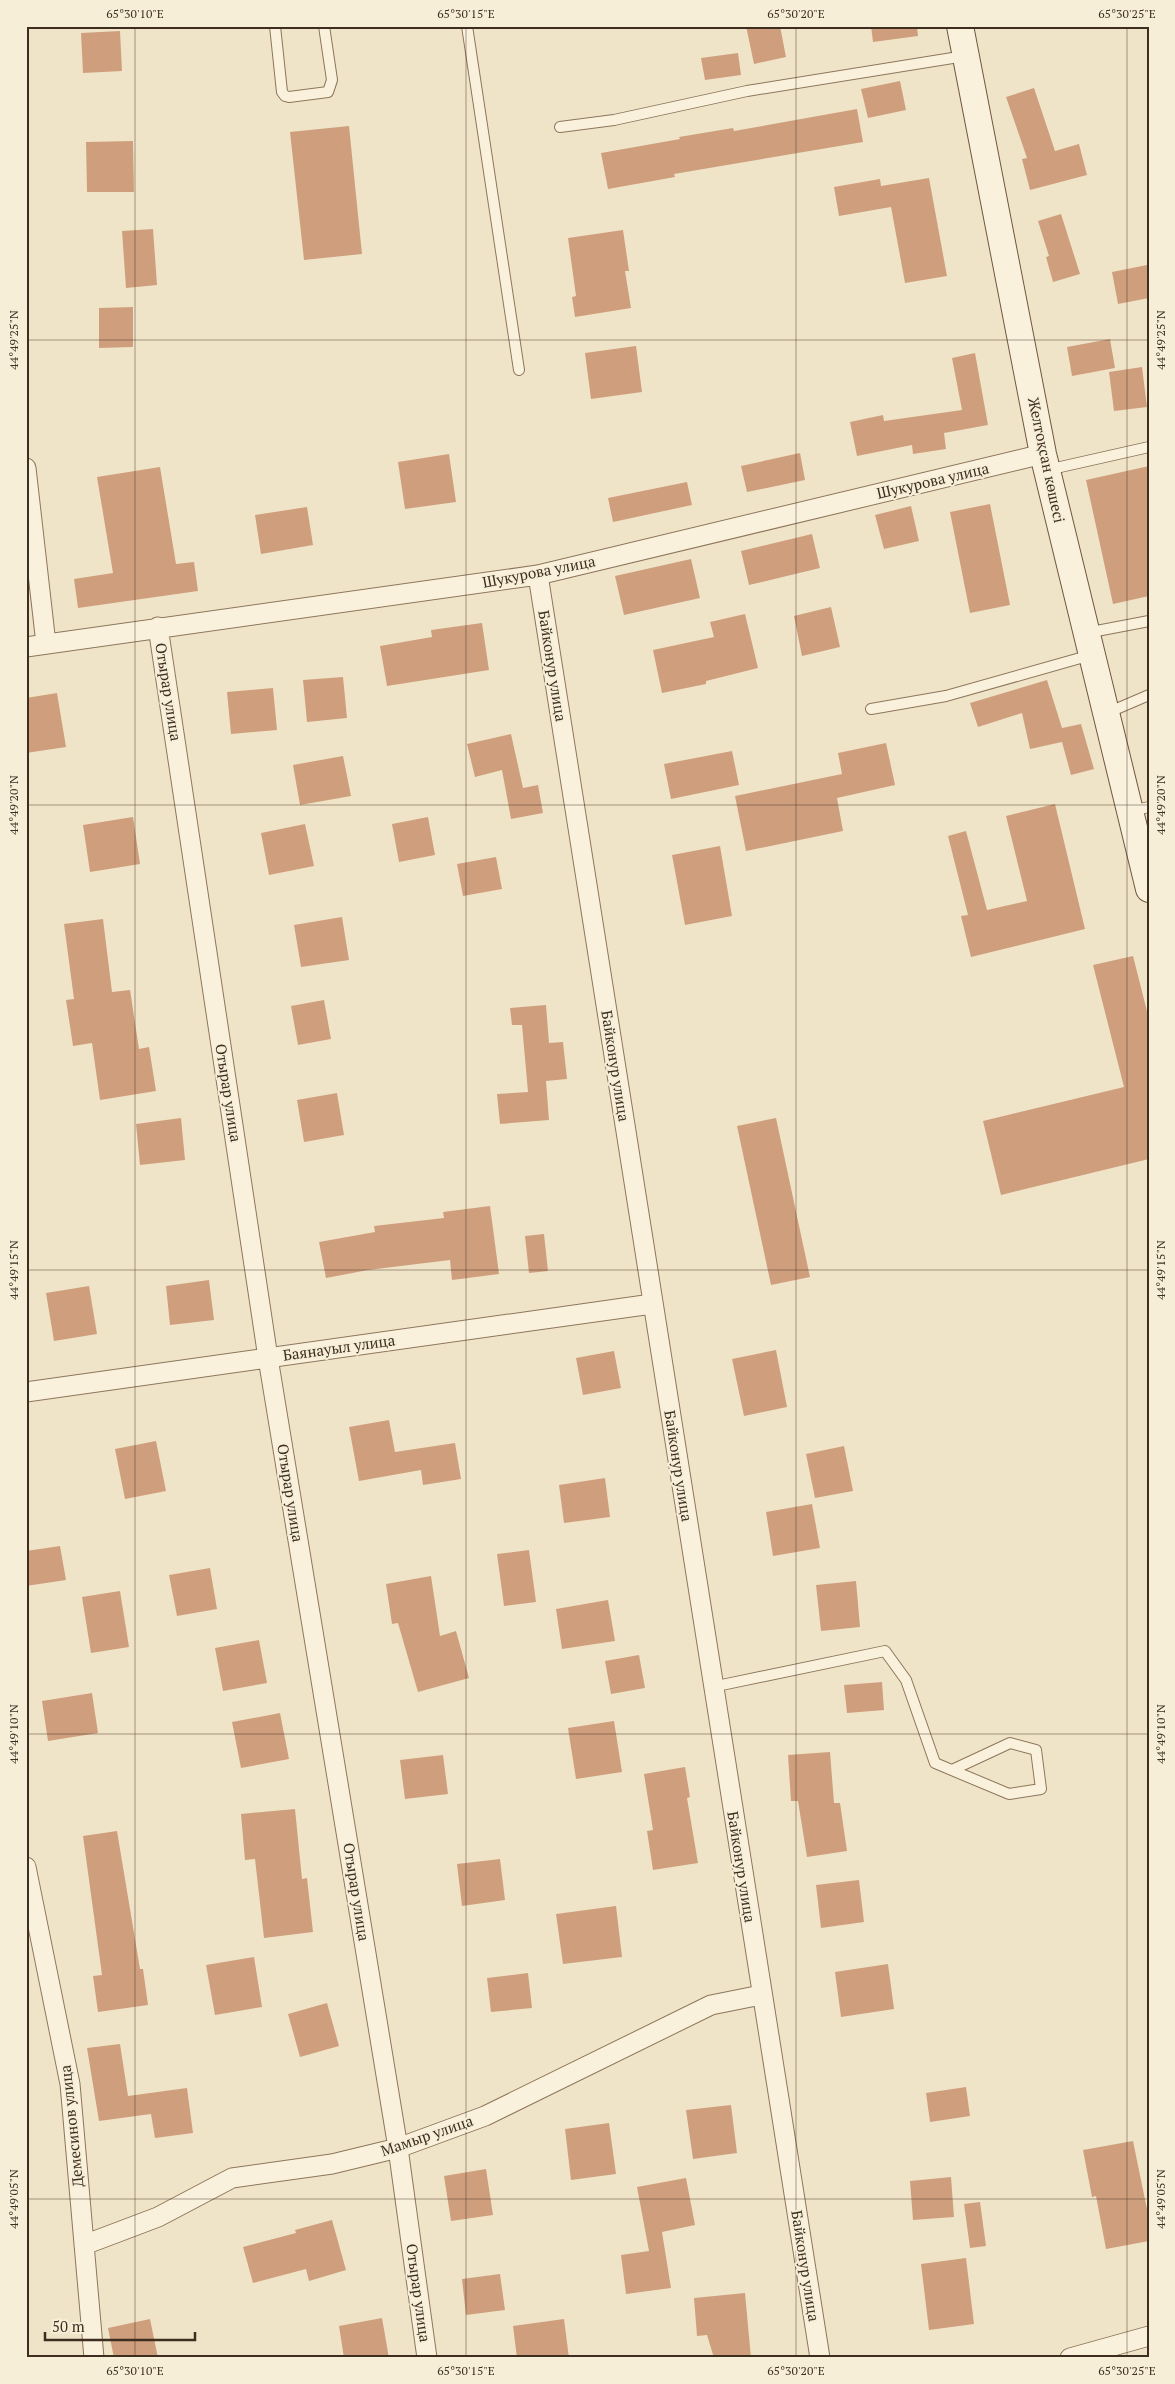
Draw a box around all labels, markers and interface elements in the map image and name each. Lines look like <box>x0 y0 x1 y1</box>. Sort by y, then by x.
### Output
text: 65°30'10"E <box>106 6 164 21</box>
text: 65°30'15"E <box>437 6 495 21</box>
text: 65°30'20"E <box>767 6 825 21</box>
text: 65°30'25"E <box>1098 6 1156 21</box>
text: 44°49'25"N <box>6 310 21 370</box>
text: 44°49'25"N <box>1153 310 1168 370</box>
street label: Желтоқсан көшесі <box>1024 395 1070 525</box>
street label: Шукурова улица <box>875 457 991 503</box>
street label: Шукурова улица <box>481 550 597 592</box>
street label: Байконур улица <box>534 609 572 723</box>
street label: Отырар улица <box>151 641 187 743</box>
text: 44°49'20"N <box>6 775 21 835</box>
text: 44°49'20"N <box>1153 775 1168 835</box>
street label: Байконур улица <box>597 1009 635 1123</box>
street label: Отырар улица <box>211 1042 247 1144</box>
text: 44°49'15"N <box>6 1240 21 1300</box>
text: 44°49'15"N <box>1153 1240 1168 1300</box>
street label: Баянауыл улица <box>281 1329 397 1365</box>
street label: Байконур улица <box>660 1409 698 1523</box>
street label: Отырар улица <box>273 1442 309 1544</box>
text: 44°49'10"N <box>6 1704 21 1764</box>
text: 44°49'10"N <box>1153 1704 1168 1764</box>
street label: Байконур улица <box>723 1810 761 1924</box>
street label: Отырар улица <box>339 1841 375 1943</box>
street label: Демесинов улица <box>55 2064 87 2188</box>
street label: Мамыр улица <box>378 2110 476 2160</box>
text: 44°49'05"N <box>6 2169 21 2229</box>
text: 44°49'05"N <box>1153 2169 1168 2229</box>
street label: Байконур улица <box>787 2209 825 2323</box>
street label: Отырар улица <box>402 2242 436 2344</box>
scale bar <box>45 2309 195 2341</box>
text: 50 m <box>52 2316 85 2336</box>
text: 65°30'10"E <box>106 2363 164 2378</box>
text: 65°30'15"E <box>437 2363 495 2378</box>
text: 65°30'20"E <box>767 2363 825 2378</box>
text: 65°30'25"E <box>1098 2363 1156 2378</box>

